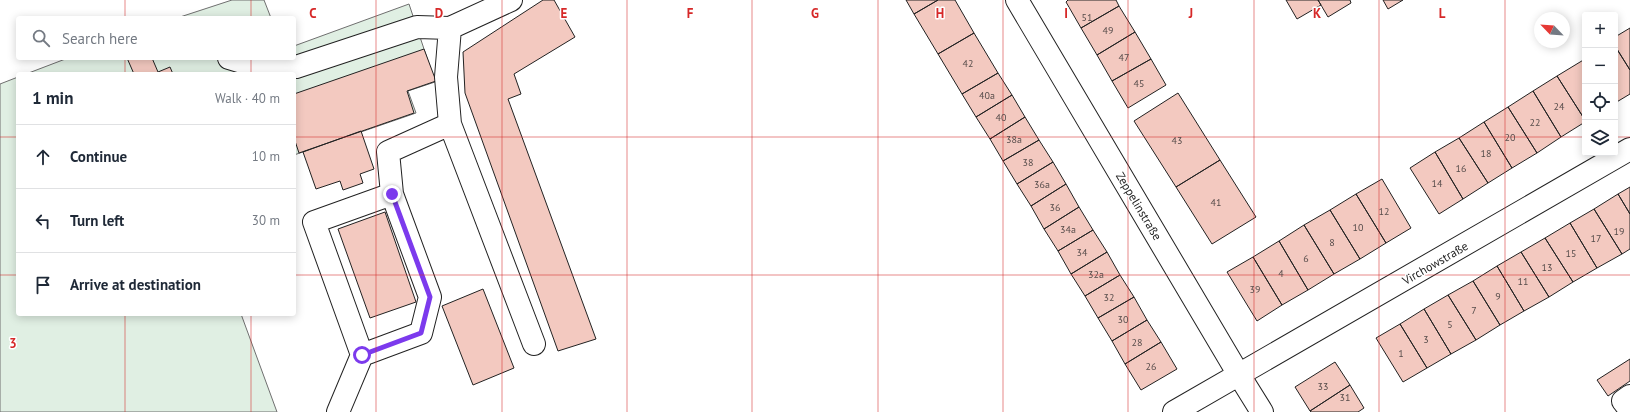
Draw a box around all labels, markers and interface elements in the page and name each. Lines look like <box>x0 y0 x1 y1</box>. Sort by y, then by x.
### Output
text: C <box>309 5 317 22</box>
text: D <box>435 5 443 22</box>
text: E <box>561 5 568 22</box>
text: F <box>687 5 694 22</box>
text: G <box>811 5 819 22</box>
text: H <box>936 5 944 22</box>
text: I <box>1064 5 1068 22</box>
text: J <box>1188 5 1193 22</box>
text: K <box>1313 5 1321 22</box>
text: L <box>1439 5 1446 22</box>
house number: 51 <box>1082 11 1092 24</box>
north arrow <box>1534 12 1570 48</box>
map controls <box>1582 12 1618 156</box>
button: + <box>1582 12 1618 48</box>
search box <box>16 16 296 60</box>
house number: 49 <box>1103 24 1113 37</box>
icon: search <box>30 27 52 49</box>
text: Search here <box>62 29 138 48</box>
button: − <box>1582 48 1618 84</box>
house number: 47 <box>1119 51 1129 64</box>
house number: 42 <box>963 57 973 70</box>
house number: 45 <box>1134 77 1144 90</box>
button: locate <box>1582 84 1618 120</box>
text: 1 min <box>32 87 73 109</box>
house number: 40a <box>979 89 995 102</box>
text: Walk · 40 m <box>215 90 280 107</box>
house number: 24 <box>1554 100 1565 113</box>
house number: 40 <box>996 111 1007 124</box>
house number: 22 <box>1530 116 1540 129</box>
button: layers <box>1582 120 1618 156</box>
house number: 20 <box>1505 131 1516 144</box>
house number: 38a <box>1006 133 1022 146</box>
house number: 43 <box>1172 134 1182 147</box>
icon: ahead <box>32 146 54 168</box>
text: Continue <box>70 147 127 166</box>
house number: 18 <box>1481 147 1491 160</box>
text: 10 m <box>252 148 280 165</box>
house number: 38 <box>1023 156 1033 169</box>
house number: 16 <box>1456 162 1466 175</box>
street label: Zeppelinstraße <box>1113 169 1165 243</box>
house number: 14 <box>1432 177 1443 190</box>
house number: 36a <box>1034 178 1050 191</box>
route end <box>383 185 401 203</box>
house number: 41 <box>1211 196 1221 209</box>
house number: 36 <box>1050 201 1060 214</box>
house number: 12 <box>1379 205 1389 218</box>
icon: left <box>32 210 54 232</box>
text: Turn left <box>70 211 124 230</box>
text: 30 m <box>252 212 280 229</box>
house number: 10 <box>1353 221 1364 234</box>
house number: 34a <box>1060 223 1076 236</box>
house number: 19 <box>1614 225 1624 238</box>
house number: 17 <box>1591 232 1601 245</box>
house number: 8 <box>1329 236 1335 249</box>
street label: Virchowstraße <box>1399 238 1471 288</box>
house number: 34 <box>1077 246 1088 259</box>
house number: 15 <box>1566 247 1576 260</box>
house number: 6 <box>1303 252 1309 265</box>
house number: 13 <box>1542 261 1552 274</box>
house number: 4 <box>1278 267 1284 280</box>
house number: 32a <box>1088 268 1104 281</box>
icon: arrive <box>32 274 54 296</box>
text: Arrive at destination <box>70 275 201 294</box>
house number: 11 <box>1518 275 1528 288</box>
house number: 39 <box>1250 283 1260 296</box>
house number: 9 <box>1495 290 1501 303</box>
house number: 32 <box>1104 291 1114 304</box>
house number: 7 <box>1471 304 1477 317</box>
house number: 30 <box>1118 313 1129 326</box>
house number: 5 <box>1447 318 1453 331</box>
house number: 3 <box>1423 333 1429 346</box>
text: 3 <box>9 335 17 352</box>
house number: 28 <box>1132 336 1142 349</box>
route start <box>353 346 371 364</box>
house number: 1 <box>1398 347 1404 360</box>
house number: 26 <box>1146 360 1156 373</box>
house number: 33 <box>1318 380 1328 393</box>
house number: 31 <box>1340 391 1350 404</box>

